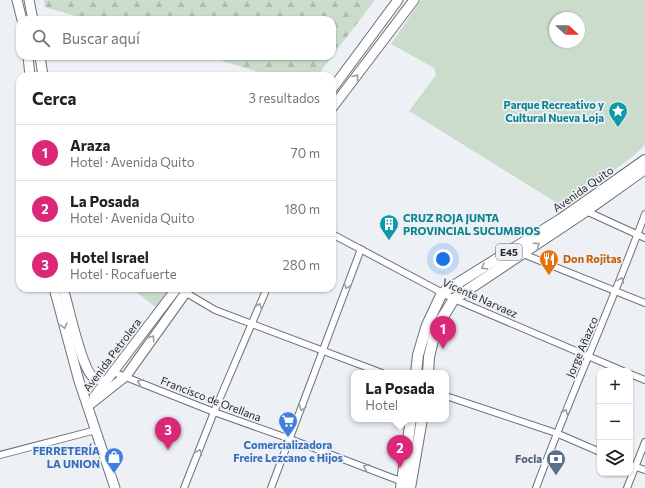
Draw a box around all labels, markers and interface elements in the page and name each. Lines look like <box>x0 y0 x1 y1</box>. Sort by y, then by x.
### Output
north arrow <box>549 12 585 48</box>
search box <box>16 16 336 60</box>
icon: search <box>30 27 52 49</box>
text: Buscar aquí <box>62 29 140 47</box>
one-way arrow <box>351 75 358 82</box>
text: Cerca <box>32 88 77 109</box>
text: 3 resultados <box>249 90 320 106</box>
place label: Parque Recreativo y Cultural Nueva Loja <box>504 98 604 124</box>
place icon: Parque Recreativo y Cultural Nueva Loja <box>607 100 629 128</box>
text: Araza <box>70 136 110 154</box>
text: 1 <box>42 145 48 161</box>
text: 70 m <box>291 145 320 161</box>
text: Hotel · Avenida Quito <box>70 154 194 170</box>
street label: Avenida Quito <box>550 163 616 214</box>
text: La Posada <box>70 192 139 210</box>
text: 2 <box>41 201 49 217</box>
text: 180 m <box>284 201 320 217</box>
text: Hotel · Avenida Quito <box>70 210 194 226</box>
place label: CRUZ ROJA JUNTA PROVINCIAL SUCUMBIOS <box>403 211 540 237</box>
building icon: CRUZ ROJA JUNTA PROVINCIAL SUCUMBIOS <box>378 213 400 241</box>
one-way arrow <box>533 242 540 250</box>
road number: E45 <box>496 244 522 260</box>
text: Hotel Israel <box>70 248 149 266</box>
restaurant icon: Don Rojitas <box>538 248 560 276</box>
your location <box>433 249 453 269</box>
place label: Don Rojitas <box>563 252 622 265</box>
text: 3 <box>41 257 49 273</box>
text: 280 m <box>283 257 320 273</box>
one-way arrow <box>481 262 488 270</box>
text: Hotel · Rocafuerte <box>70 266 177 282</box>
street label: Vicente Narvaez <box>440 275 520 320</box>
one-way arrow <box>616 276 624 283</box>
one-way arrow <box>344 282 352 289</box>
one-way arrow <box>254 302 262 310</box>
street label: Jorge Añazco <box>563 314 601 380</box>
street label: Avenida Petrolera <box>80 316 143 394</box>
pin: 1 <box>430 316 456 349</box>
one-way arrow <box>60 322 68 329</box>
one-way arrow <box>148 336 155 343</box>
map controls <box>597 368 633 476</box>
button: + <box>597 368 633 404</box>
popup <box>351 370 449 422</box>
street label: Francisco de Orellana <box>159 373 263 424</box>
one-way arrow <box>137 378 144 386</box>
text: La Posada <box>365 379 435 397</box>
text: Hotel <box>365 397 398 413</box>
one-way arrow <box>299 404 307 411</box>
button: − <box>597 404 633 440</box>
one-way arrow <box>560 409 568 417</box>
supermarket icon: Comercializadora Freire Lezcano e Hijos <box>277 410 299 438</box>
pin: 3 <box>155 417 181 450</box>
pin: 2 <box>387 435 413 468</box>
place label: Comercializadora Freire Lezcano e Hijos <box>233 438 343 464</box>
button: layers <box>597 440 633 476</box>
place label: FERRETERÍA LA UNION <box>33 443 100 470</box>
shop icon: FERRETERÍA LA UNION <box>103 446 125 474</box>
one-way arrow <box>194 448 202 455</box>
bank icon: Focla <box>545 448 567 476</box>
place label: Focla <box>515 452 542 465</box>
one-way arrow <box>363 464 370 472</box>

